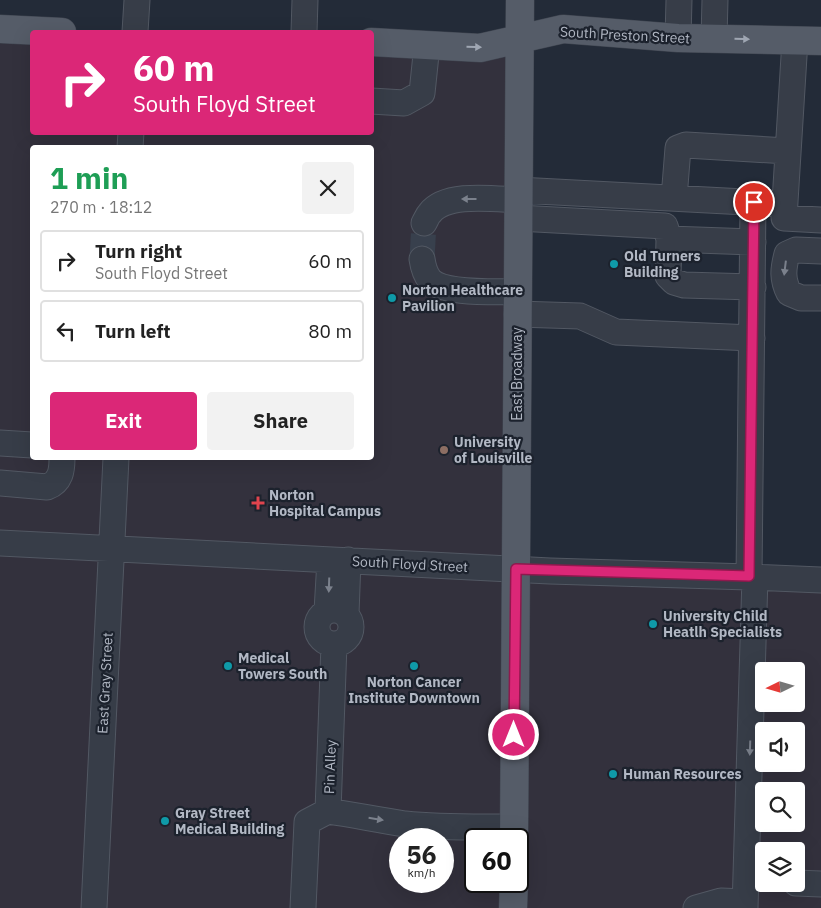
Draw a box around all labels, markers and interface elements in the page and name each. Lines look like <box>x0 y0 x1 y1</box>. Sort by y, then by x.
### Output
street label: South Preston Street <box>559 23 691 47</box>
one-way arrow <box>734 35 750 43</box>
one-way arrow <box>466 43 482 51</box>
text: 60 m <box>133 45 215 91</box>
icon: right <box>50 50 115 115</box>
text: South Floyd Street <box>133 89 316 118</box>
text: 1 min <box>50 158 128 197</box>
button: close <box>302 162 354 214</box>
pin <box>733 181 775 223</box>
icon: arrive <box>740 188 768 216</box>
one-way arrow <box>461 195 477 203</box>
text: 270 m · 18:12 <box>50 197 152 217</box>
text: Turn right <box>95 239 182 263</box>
icon: right <box>52 247 80 275</box>
place label: Old Turners Building <box>624 247 701 281</box>
text: 60 m <box>308 249 352 273</box>
marker: Old Turners Building <box>608 258 620 270</box>
one-way arrow <box>781 260 789 276</box>
text: South Floyd Street <box>95 263 228 283</box>
place label: Norton Healthcare Pavilion <box>402 281 523 315</box>
marker: Norton Healthcare Pavilion <box>386 292 398 304</box>
icon: left <box>52 317 80 345</box>
text: Turn left <box>95 319 171 343</box>
text: 80 m <box>308 319 352 343</box>
street label: East Broadway <box>508 327 526 421</box>
button: Exit <box>50 392 197 450</box>
button: Share <box>207 392 354 450</box>
place label: University of Louisville <box>454 433 532 467</box>
marker: University of Louisville <box>438 444 450 456</box>
place label: Norton Hospital Campus <box>269 486 381 520</box>
marker: Norton Hospital Campus <box>251 496 265 510</box>
street label: South Floyd Street <box>351 552 469 576</box>
one-way arrow <box>324 577 332 593</box>
place label: University Child Heatlh Specialists <box>663 607 782 641</box>
marker: University Child Heatlh Specialists <box>647 618 659 630</box>
street label: East Gray Street <box>93 632 117 734</box>
place label: Medical Towers South <box>238 649 327 683</box>
marker: Medical Towers South <box>222 660 234 672</box>
marker: Norton Cancer Institute Downtown <box>408 660 420 672</box>
north arrow <box>755 662 805 712</box>
map controls <box>755 662 805 892</box>
place label: Norton Cancer Institute Downtown <box>348 673 480 707</box>
position arrow <box>487 708 539 760</box>
button: sound <box>755 722 805 772</box>
street label: Pin Alley <box>320 740 340 794</box>
one-way arrow <box>745 740 753 756</box>
place label: Human Resources <box>623 765 742 783</box>
marker: Human Resources <box>607 768 619 780</box>
button: search <box>755 782 805 832</box>
place label: Gray Street Medical Building <box>175 804 284 838</box>
marker: Gray Street Medical Building <box>159 815 171 827</box>
one-way arrow <box>368 816 384 824</box>
speed limit sign: 60 <box>464 828 529 893</box>
text: 56 <box>406 838 437 871</box>
button: layers <box>755 842 805 892</box>
text: km/h <box>407 865 436 880</box>

